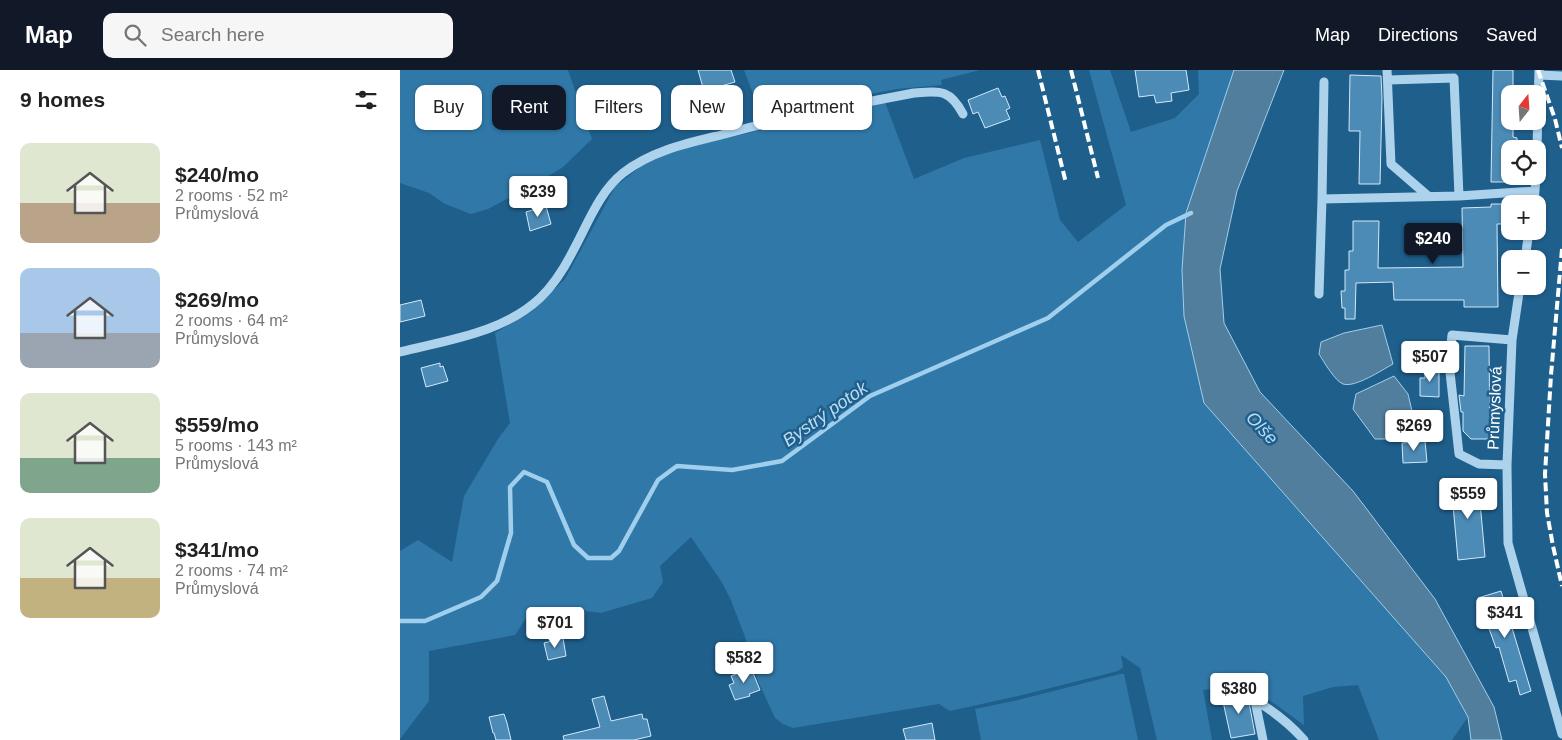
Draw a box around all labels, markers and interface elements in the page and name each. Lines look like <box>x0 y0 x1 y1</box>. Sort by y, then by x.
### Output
search box <box>103 13 453 58</box>
text: Map <box>25 21 73 48</box>
icon: search <box>121 21 149 49</box>
text: Search here <box>161 24 265 45</box>
text: Map <box>1315 25 1350 45</box>
text: Directions <box>1378 25 1458 45</box>
text: Saved <box>1486 25 1537 45</box>
chip: Buy <box>415 85 482 130</box>
chip: Rent <box>492 85 566 130</box>
chip: Filters <box>576 85 661 130</box>
chip: New <box>671 85 743 130</box>
chip: Apartment <box>753 85 872 130</box>
north arrow <box>1501 85 1546 130</box>
map controls <box>1501 85 1546 295</box>
icon: filters <box>352 86 380 114</box>
text: 9 homes <box>20 88 105 111</box>
button: locate <box>1501 140 1546 185</box>
icon: home <box>60 163 120 223</box>
text: $240/mo <box>175 163 259 186</box>
pin: $239 <box>508 176 568 218</box>
text: $239 <box>520 183 556 200</box>
text: 2 rooms · 52 m² <box>175 187 288 204</box>
button: + <box>1501 195 1546 240</box>
text: Průmyslová <box>175 205 259 222</box>
pin: $240 <box>1403 222 1463 265</box>
text: $240 <box>1415 230 1451 247</box>
button: − <box>1501 250 1546 295</box>
icon: home <box>60 288 120 348</box>
text: $269/mo <box>175 288 259 311</box>
text: 2 rooms · 64 m² <box>175 312 288 329</box>
text: Průmyslová <box>175 330 259 347</box>
pin: $507 <box>1400 340 1460 383</box>
text: $507 <box>1412 348 1448 365</box>
street label: Průmyslová <box>1485 366 1504 450</box>
water label: Bystrý potok <box>779 377 872 451</box>
water label: Olše <box>1242 408 1282 448</box>
pin: $269 <box>1384 410 1444 452</box>
icon: home <box>60 413 120 473</box>
text: $559/mo <box>175 413 259 436</box>
text: $269 <box>1396 417 1432 434</box>
text: 5 rooms · 143 m² <box>175 437 297 454</box>
text: Průmyslová <box>175 455 259 472</box>
pin: $559 <box>1438 478 1498 520</box>
text: $559 <box>1450 485 1486 502</box>
icon: home <box>60 538 120 598</box>
text: $341/mo <box>175 538 259 561</box>
text: 2 rooms · 74 m² <box>175 562 288 579</box>
text: Průmyslová <box>175 580 259 597</box>
pin: $341 <box>1475 596 1535 639</box>
text: $341 <box>1487 604 1523 621</box>
pin: $701 <box>525 606 585 649</box>
text: $701 <box>537 614 573 631</box>
pin: $582 <box>714 642 774 684</box>
text: $582 <box>726 649 762 666</box>
pin: $380 <box>1209 672 1269 715</box>
text: $380 <box>1221 680 1257 697</box>

